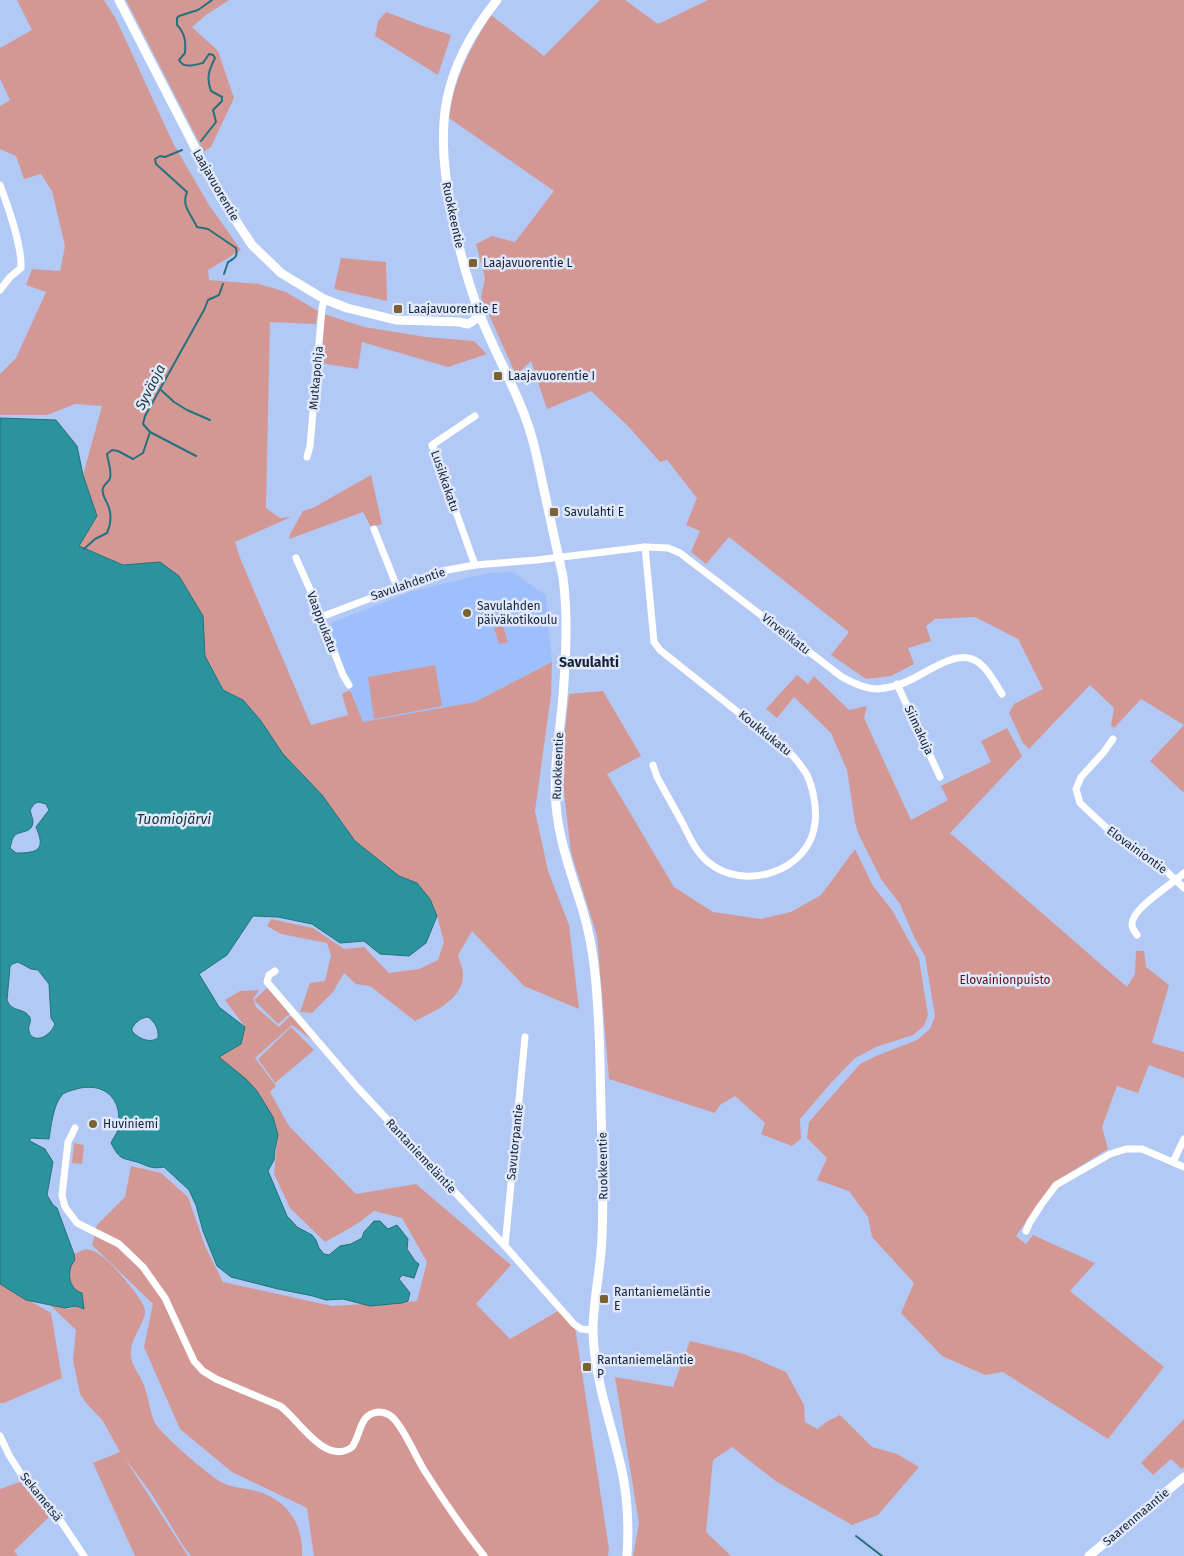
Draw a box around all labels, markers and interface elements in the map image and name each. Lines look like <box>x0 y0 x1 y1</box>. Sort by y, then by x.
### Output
street label: Laajavuorentie <box>190 147 242 223</box>
street label: Ruokkeentie <box>439 180 467 250</box>
place label: Laajavuorentie L <box>483 256 573 270</box>
marker: Laajavuorentie L <box>467 257 479 269</box>
place label: Laajavuorentie E <box>408 302 498 316</box>
marker: Laajavuorentie E <box>392 303 404 315</box>
street label: Mutkapohja <box>306 345 326 411</box>
water label: Syväoja <box>131 362 169 414</box>
place label: Laajavuorentie I <box>508 369 595 383</box>
marker: Laajavuorentie I <box>492 370 504 382</box>
street label: Lusikkakatu <box>428 448 462 514</box>
place label: Savulahti E <box>564 505 624 519</box>
marker: Savulahti E <box>548 506 560 518</box>
street label: Savulahdentie <box>369 565 447 603</box>
street label: Vaappukatu <box>304 590 340 654</box>
place label: Savulahden päiväkotikoulu <box>477 599 557 627</box>
marker: Savulahden päiväkotikoulu <box>461 607 473 619</box>
street label: Virvelikatu <box>759 611 813 657</box>
district label: Savulahti <box>559 654 619 671</box>
street label: Siimakuja <box>901 703 937 757</box>
street label: Koukkukatu <box>736 707 794 759</box>
street label: Ruokkeentie <box>550 732 566 800</box>
water label: Tuomiojärvi <box>137 811 211 828</box>
street label: Elovainiontie <box>1104 823 1170 877</box>
park label: Elovainionpuisto <box>959 973 1051 987</box>
street label: Savutorpantie <box>504 1103 526 1181</box>
street label: Rantaniemeläntie <box>383 1116 459 1196</box>
place label: Huviniemi <box>103 1117 158 1131</box>
marker: Huviniemi <box>87 1118 99 1130</box>
street label: Ruokkeentie <box>595 1132 611 1200</box>
place label: Rantaniemeläntie E <box>614 1285 711 1313</box>
marker: Rantaniemeläntie E <box>598 1293 610 1305</box>
place label: Rantaniemeläntie P <box>597 1353 694 1381</box>
marker: Rantaniemeläntie P <box>581 1361 593 1373</box>
street label: Sekametsä <box>17 1470 65 1524</box>
street label: Saarenmaantie <box>1100 1485 1172 1549</box>

